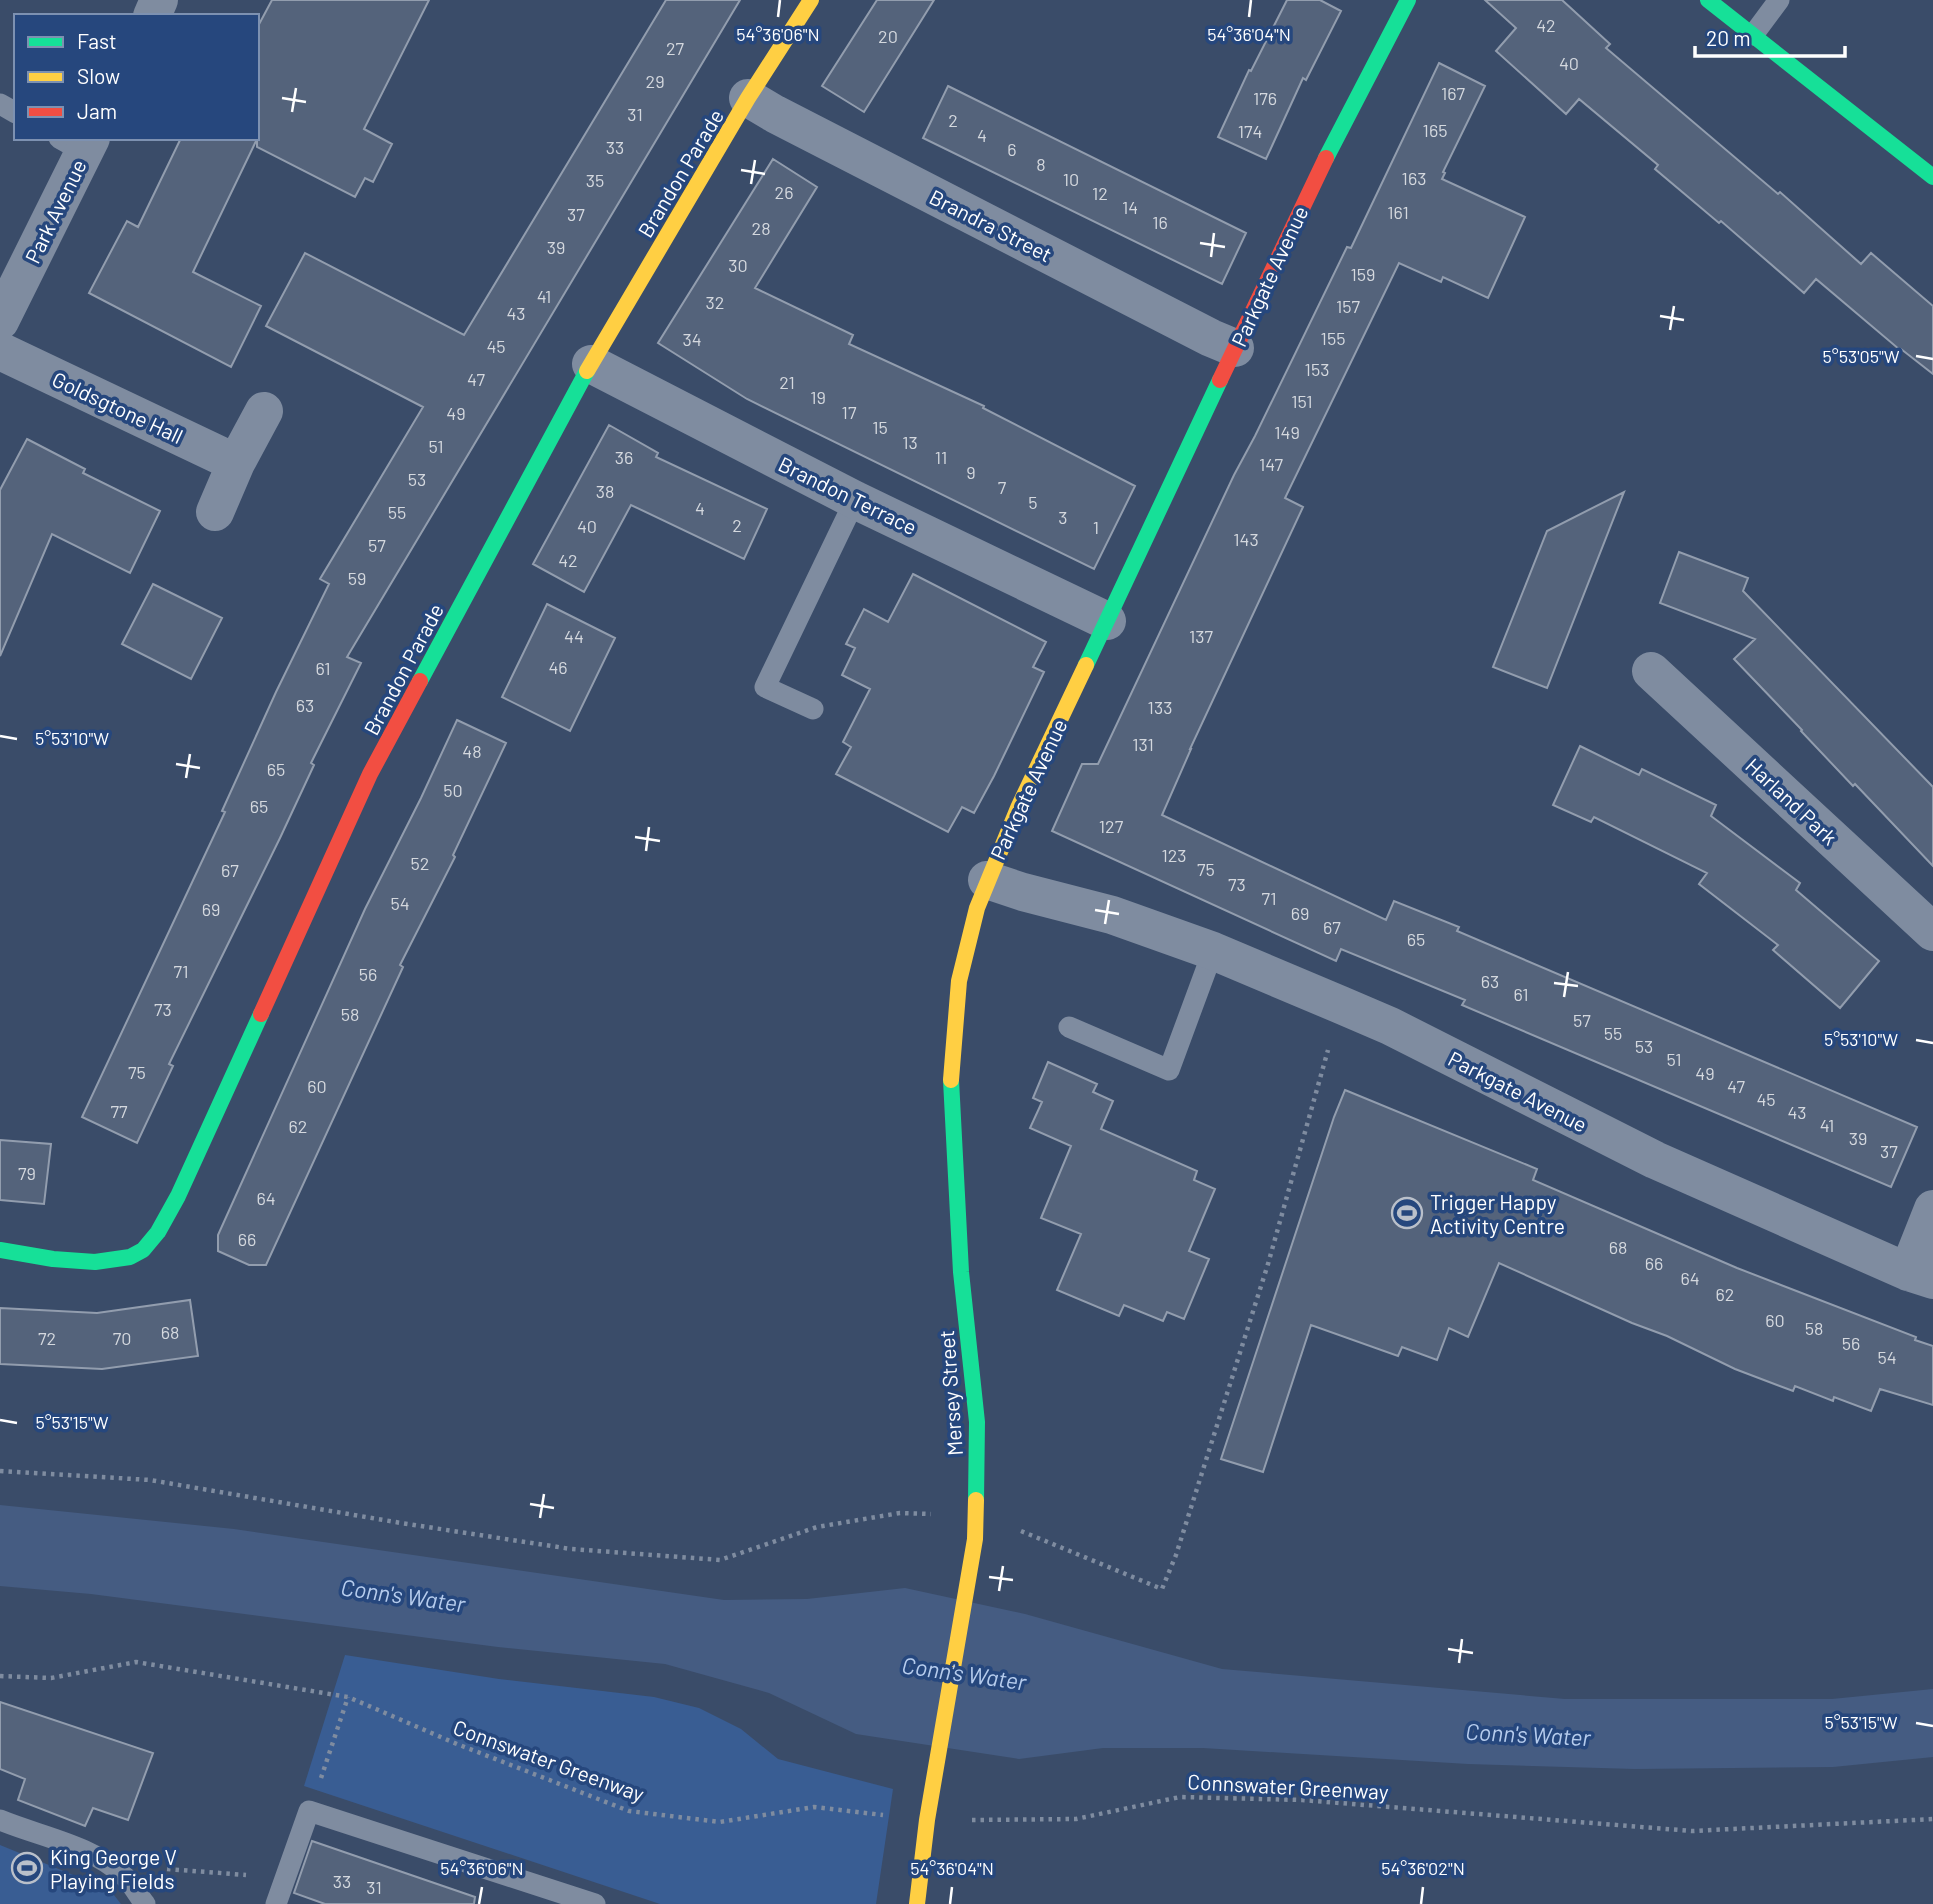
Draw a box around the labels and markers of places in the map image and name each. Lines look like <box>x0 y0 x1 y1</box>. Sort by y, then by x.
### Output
place label: Trigger Happy Activity Centre <box>1430 1189 1565 1238</box>
sports icon: Trigger Happy Activity Centre <box>1390 1196 1424 1230</box>
place label: King George V Playing Fields <box>50 1844 177 1893</box>
sports icon: King George V Playing Fields <box>10 1851 44 1885</box>

